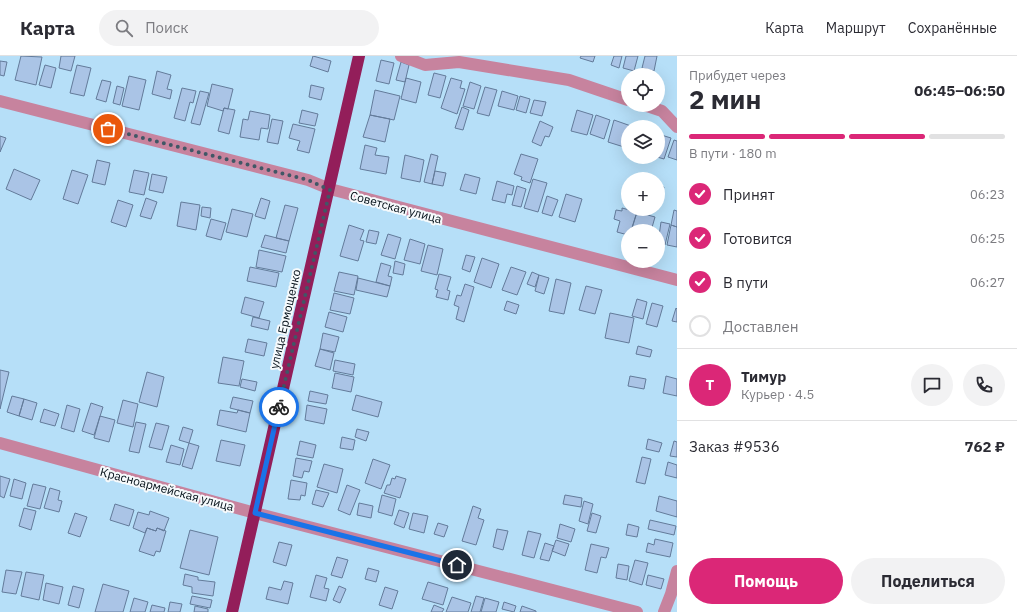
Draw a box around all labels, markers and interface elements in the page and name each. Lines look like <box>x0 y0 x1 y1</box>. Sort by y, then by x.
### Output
search box <box>99 10 379 46</box>
text: Карта <box>20 16 75 40</box>
icon: search <box>113 17 135 39</box>
text: Поиск <box>145 18 189 37</box>
text: Карта <box>765 19 804 37</box>
text: Маршрут <box>826 19 886 37</box>
text: Сохранённые <box>908 19 997 37</box>
text: Прибудет через <box>689 67 786 84</box>
map controls <box>621 68 665 268</box>
button: locate <box>621 68 665 112</box>
text: 06:45–06:50 <box>914 81 1005 100</box>
text: 2 мин <box>689 82 761 116</box>
pin <box>91 112 125 146</box>
icon: bag <box>97 118 119 140</box>
button: layers <box>621 120 665 164</box>
text: В пути · 180 m <box>689 145 777 162</box>
button: + <box>621 172 665 216</box>
icon: check <box>689 183 711 205</box>
text: Принят <box>723 185 775 204</box>
text: 06:23 <box>970 186 1005 203</box>
street label: Советская улица <box>349 188 444 227</box>
button: − <box>621 224 665 268</box>
icon: check <box>689 227 711 249</box>
text: Готовится <box>723 229 792 248</box>
text: 06:25 <box>970 230 1005 247</box>
street label: улица Ермощенко <box>266 267 304 370</box>
icon: check <box>689 271 711 293</box>
text: В пути <box>723 273 768 292</box>
text: 06:27 <box>970 274 1005 291</box>
text: Доставлен <box>723 317 799 336</box>
button: chat <box>911 364 953 406</box>
button: phone <box>963 364 1005 406</box>
text: Тимур <box>741 367 786 386</box>
text: Т <box>706 375 714 394</box>
text: Курьер · 4.5 <box>741 386 814 403</box>
courier <box>259 387 299 427</box>
icon: bike <box>268 396 290 418</box>
text: Заказ #9536 <box>689 437 780 456</box>
text: 762 ₽ <box>965 437 1005 456</box>
street label: Красноармейская улица <box>98 464 236 514</box>
pin <box>440 548 474 582</box>
icon: home <box>446 554 468 576</box>
button: Помощь <box>689 558 843 604</box>
button: Поделиться <box>851 558 1005 604</box>

